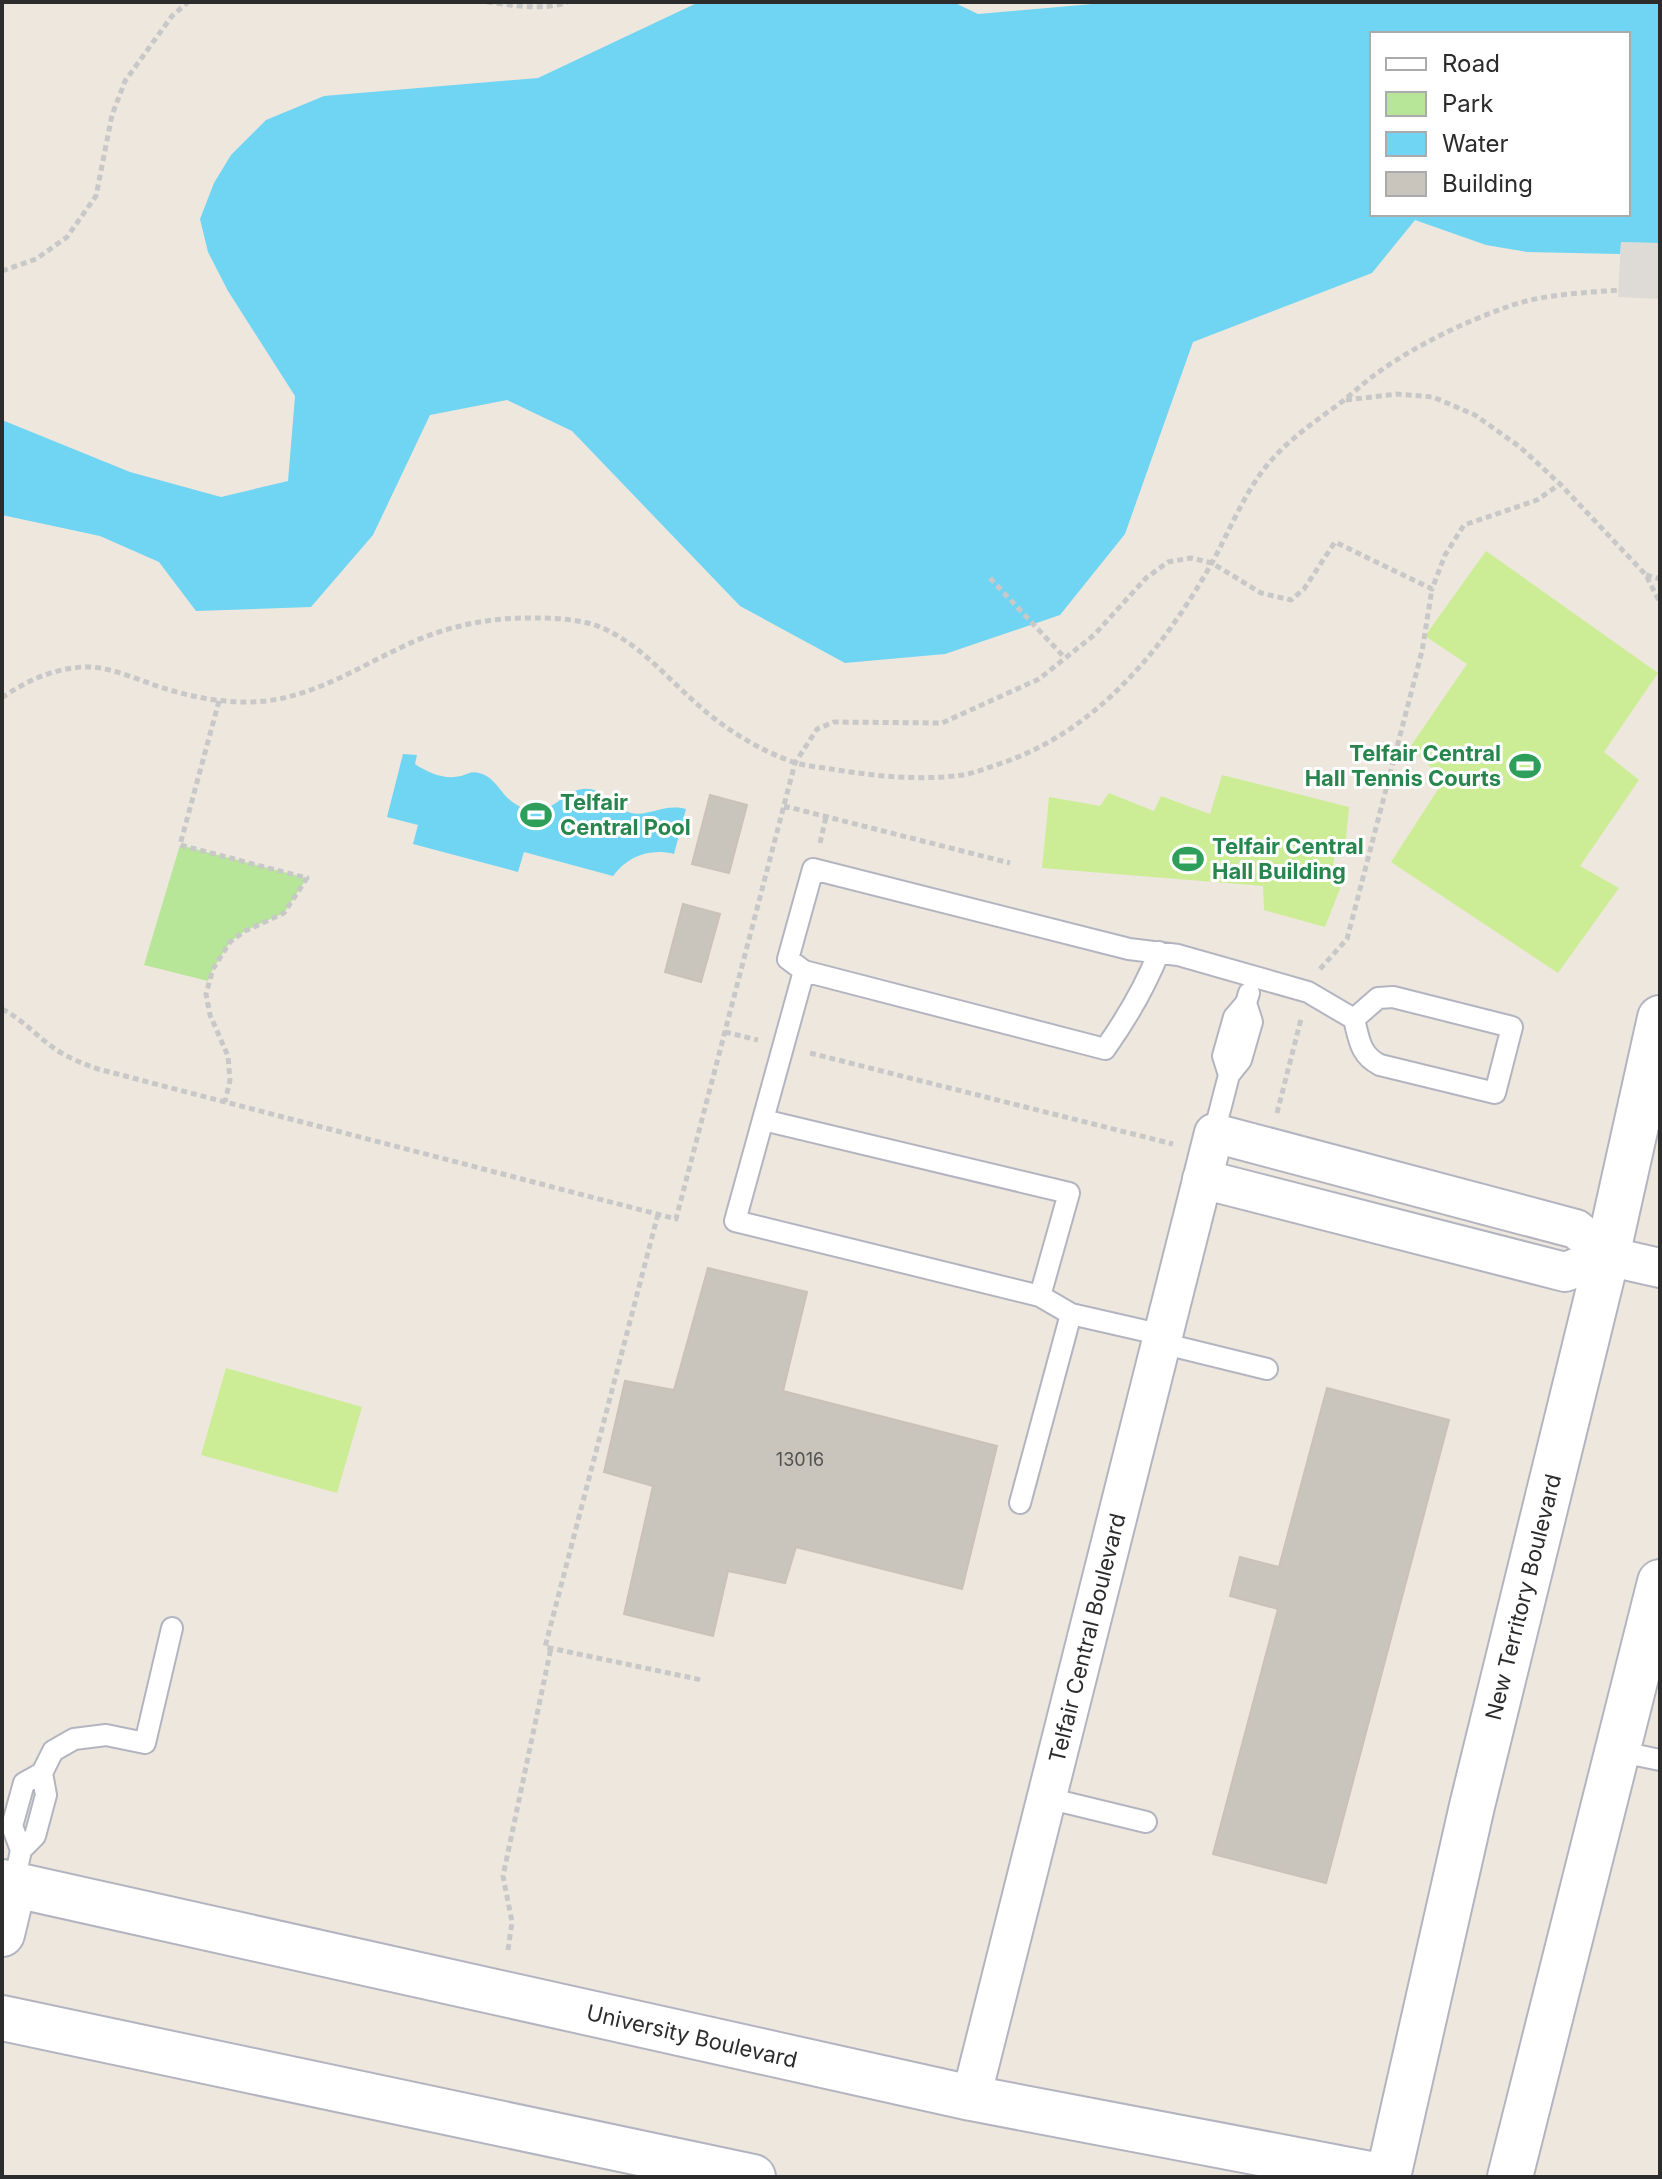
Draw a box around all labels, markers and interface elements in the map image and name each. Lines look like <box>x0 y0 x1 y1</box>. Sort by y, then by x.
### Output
legend <box>1370 32 1630 216</box>
text: Road <box>1442 49 1500 78</box>
text: Park <box>1442 89 1493 118</box>
text: Water <box>1442 129 1509 158</box>
text: Building <box>1442 169 1533 198</box>
place label: Telfair Central Hall Tennis Courts <box>1305 740 1501 791</box>
sports icon: Telfair Central Hall Tennis Courts <box>1508 749 1542 783</box>
place label: Telfair Central Pool <box>560 789 691 840</box>
sports icon: Telfair Central Pool <box>519 798 553 832</box>
place label: Telfair Central Hall Building <box>1212 833 1364 884</box>
sports icon: Telfair Central Hall Building <box>1171 842 1205 876</box>
house number: 13016 <box>776 1449 824 1470</box>
street label: New Territory Boulevard <box>1480 1471 1566 1723</box>
street label: Telfair Central Boulevard <box>1043 1511 1131 1765</box>
street label: University Boulevard <box>584 1999 800 2073</box>

